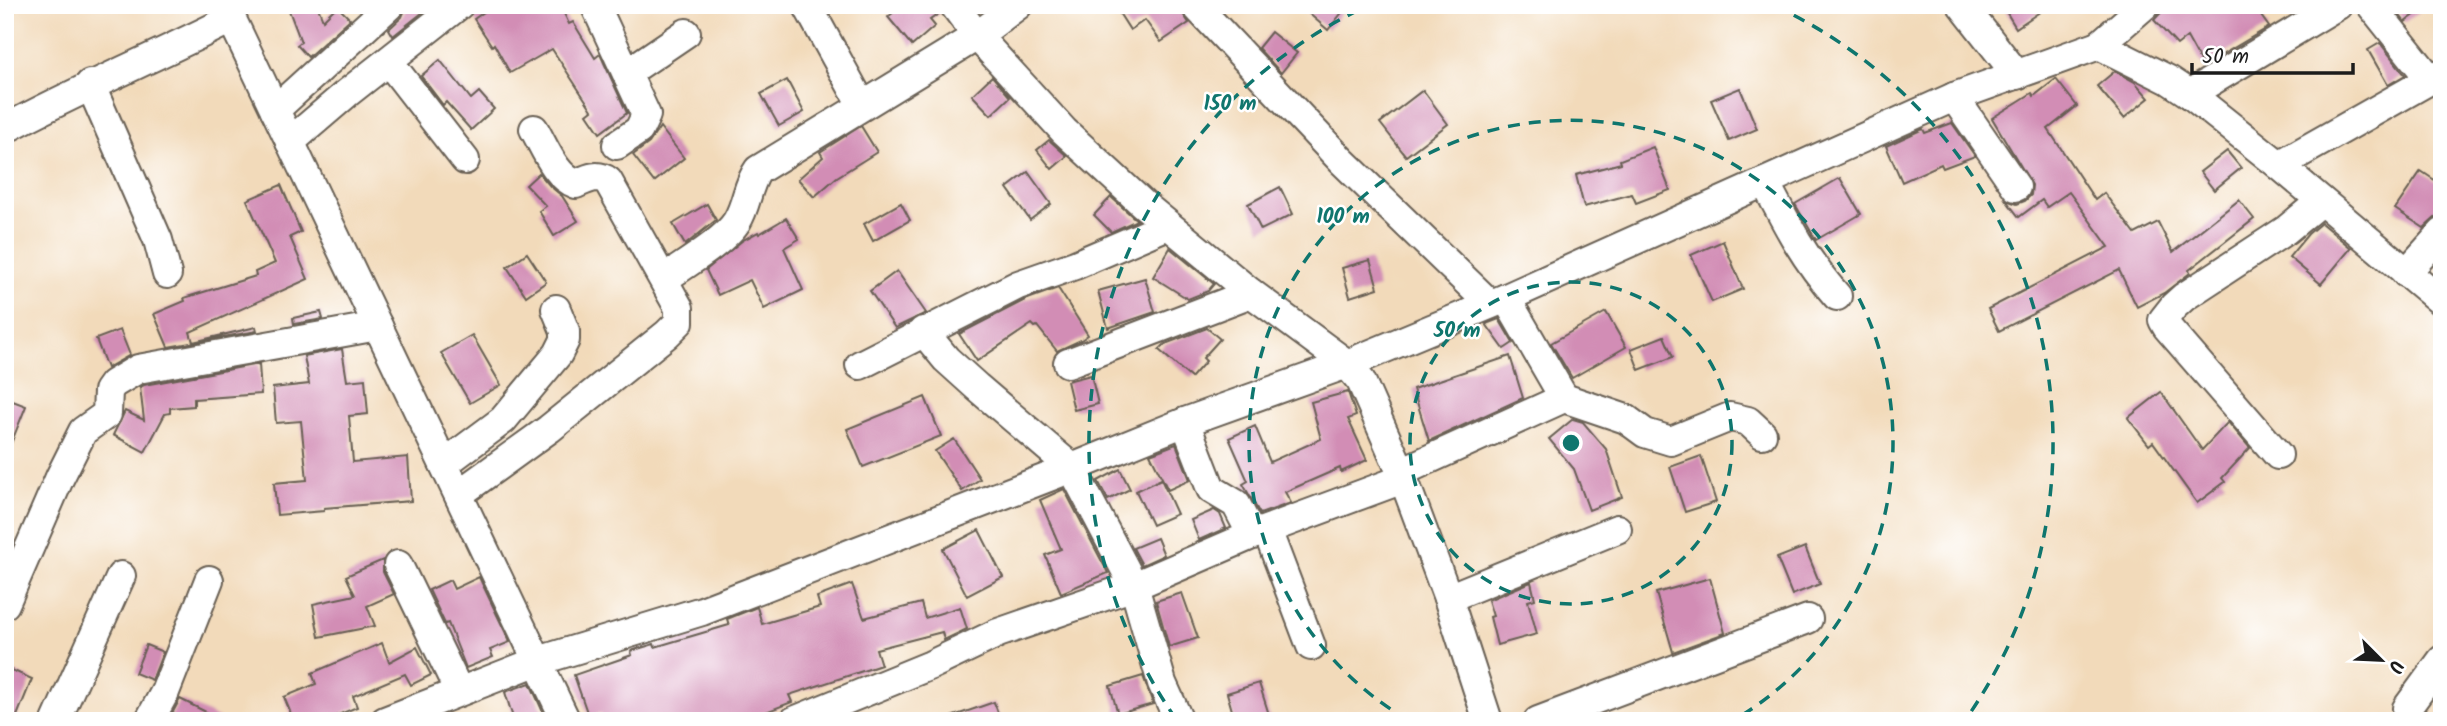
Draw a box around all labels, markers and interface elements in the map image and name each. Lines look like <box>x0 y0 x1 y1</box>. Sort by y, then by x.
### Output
scale bar <box>2192 32 2352 76</box>
text: 50 m <box>2202 41 2249 74</box>
text: 150 m <box>1203 88 1257 121</box>
text: 100 m <box>1316 201 1370 234</box>
text: 50 m <box>1433 315 1480 348</box>
centre of rings <box>1559 431 1583 455</box>
north arrow <box>2346 624 2416 694</box>
text: U <box>2378 655 2411 678</box>

